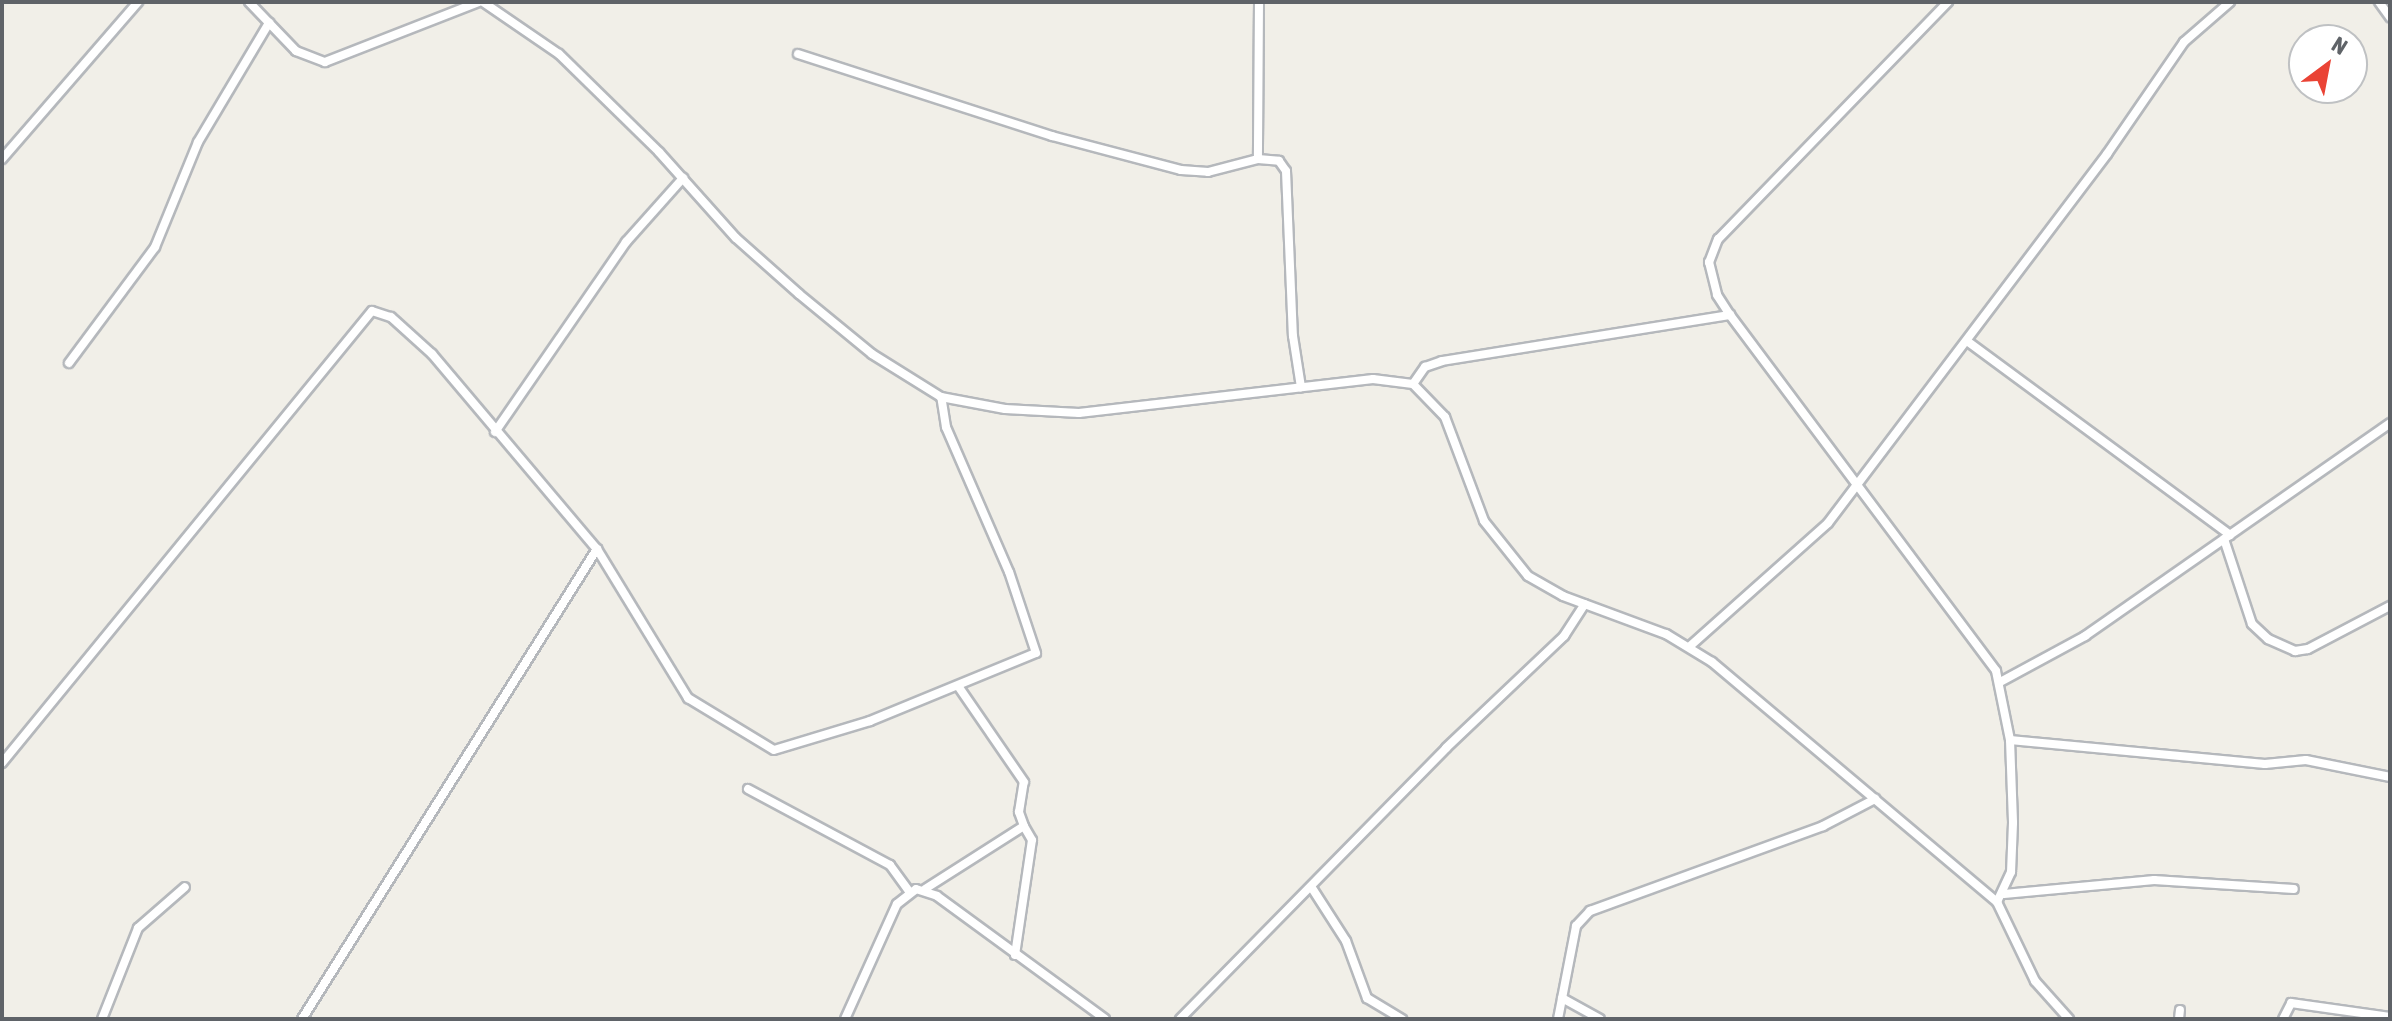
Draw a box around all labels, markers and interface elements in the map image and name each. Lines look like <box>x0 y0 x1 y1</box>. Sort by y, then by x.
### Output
north arrow <box>2288 24 2368 104</box>
text: N <box>2327 31 2352 60</box>

